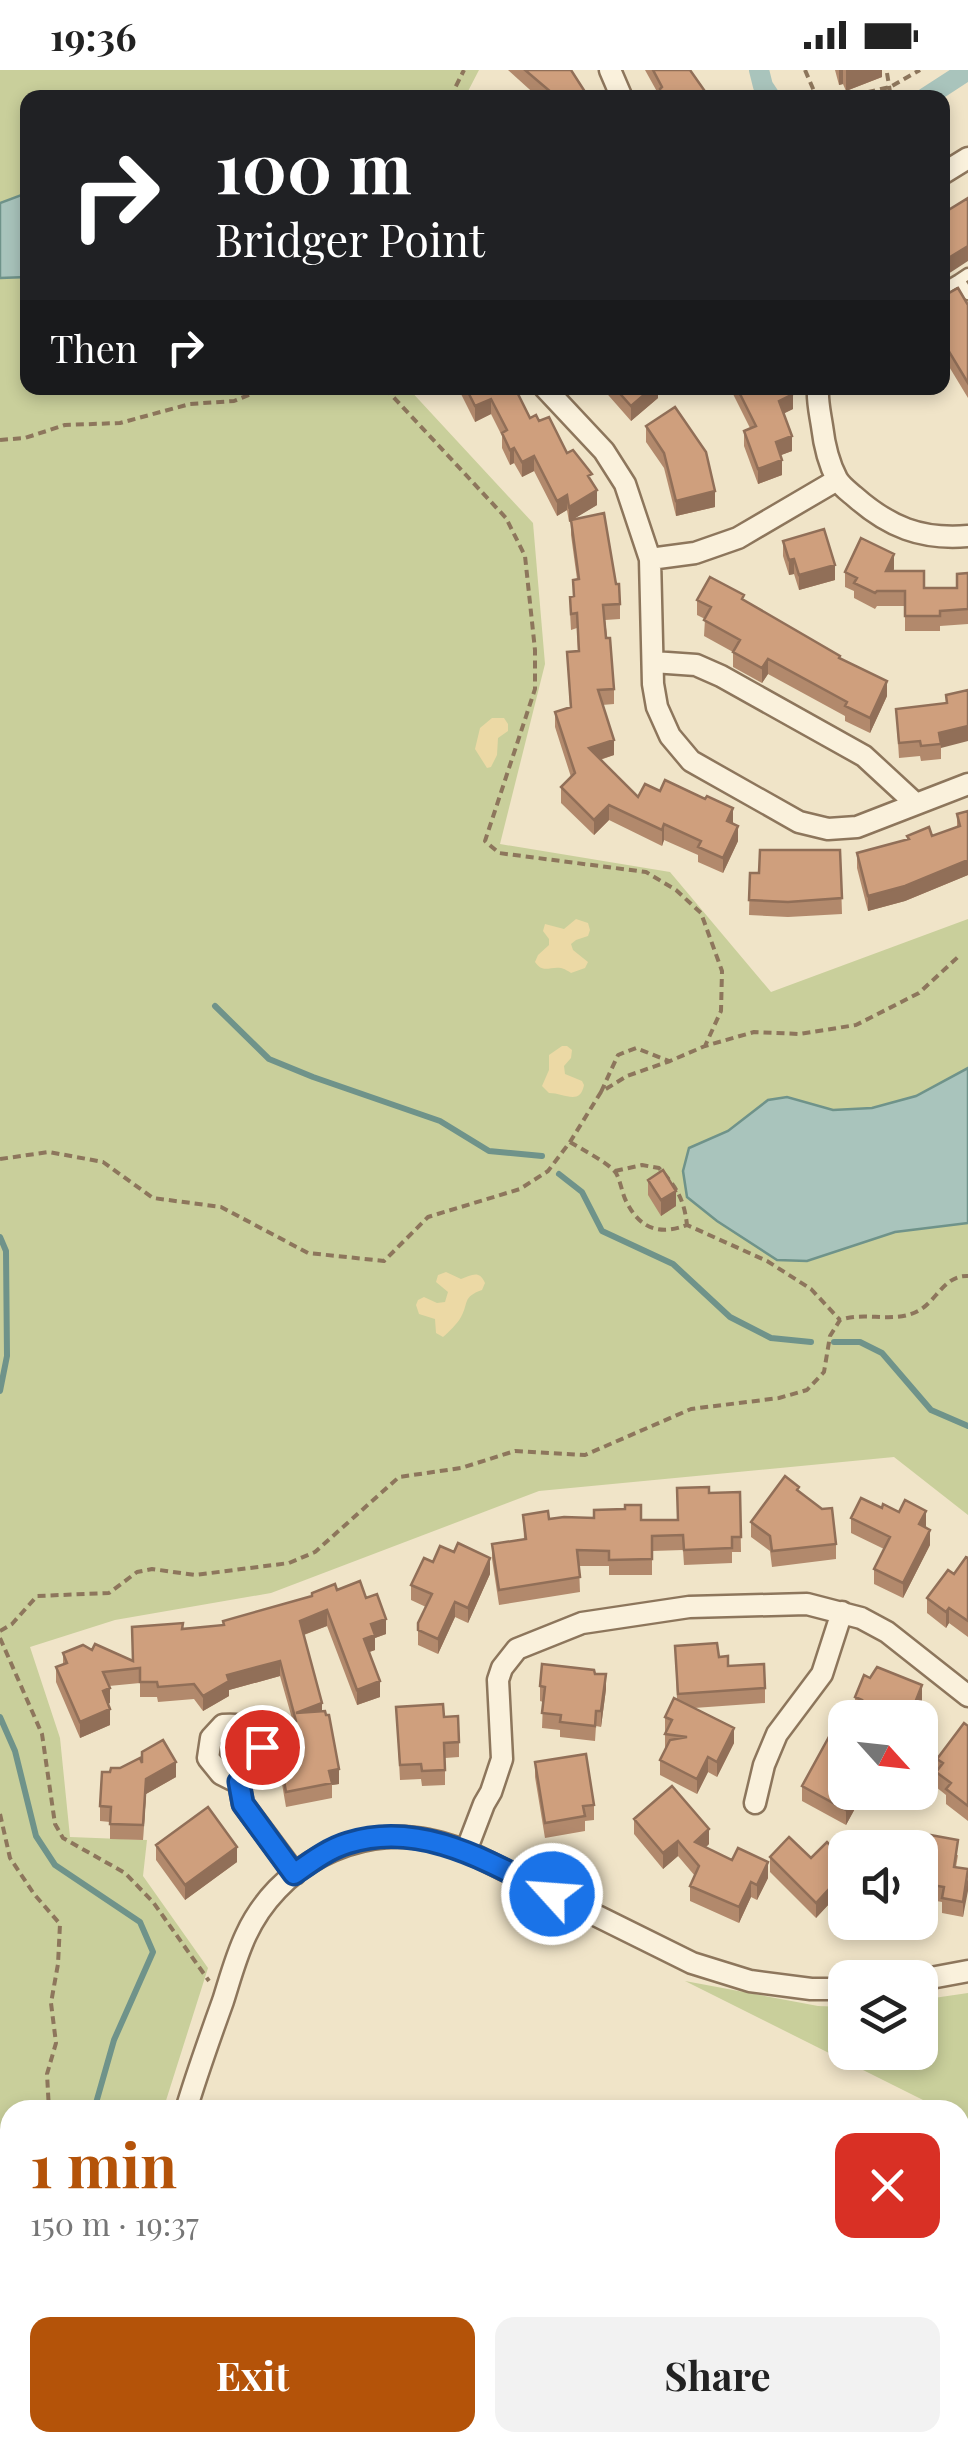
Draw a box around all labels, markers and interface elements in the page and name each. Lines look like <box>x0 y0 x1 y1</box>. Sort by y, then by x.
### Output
text: 19:36 <box>50 10 136 61</box>
text: 100 m <box>215 118 412 212</box>
icon: right <box>50 130 180 260</box>
text: Bridger Point <box>215 208 485 268</box>
icon: right <box>158 320 213 375</box>
text: Then <box>50 322 138 373</box>
north arrow <box>828 1700 938 1810</box>
map controls <box>828 1700 938 2070</box>
pin <box>220 1705 305 1790</box>
icon: arrive <box>235 1720 290 1775</box>
button: sound <box>828 1830 938 1940</box>
position arrow <box>500 1842 604 1946</box>
button: layers <box>828 1960 938 2070</box>
text: 1 min <box>30 2123 177 2203</box>
button: close <box>835 2133 940 2238</box>
text: 150 m · 19:37 <box>30 2201 199 2244</box>
button: Exit <box>30 2317 475 2432</box>
button: Share <box>495 2317 940 2432</box>

